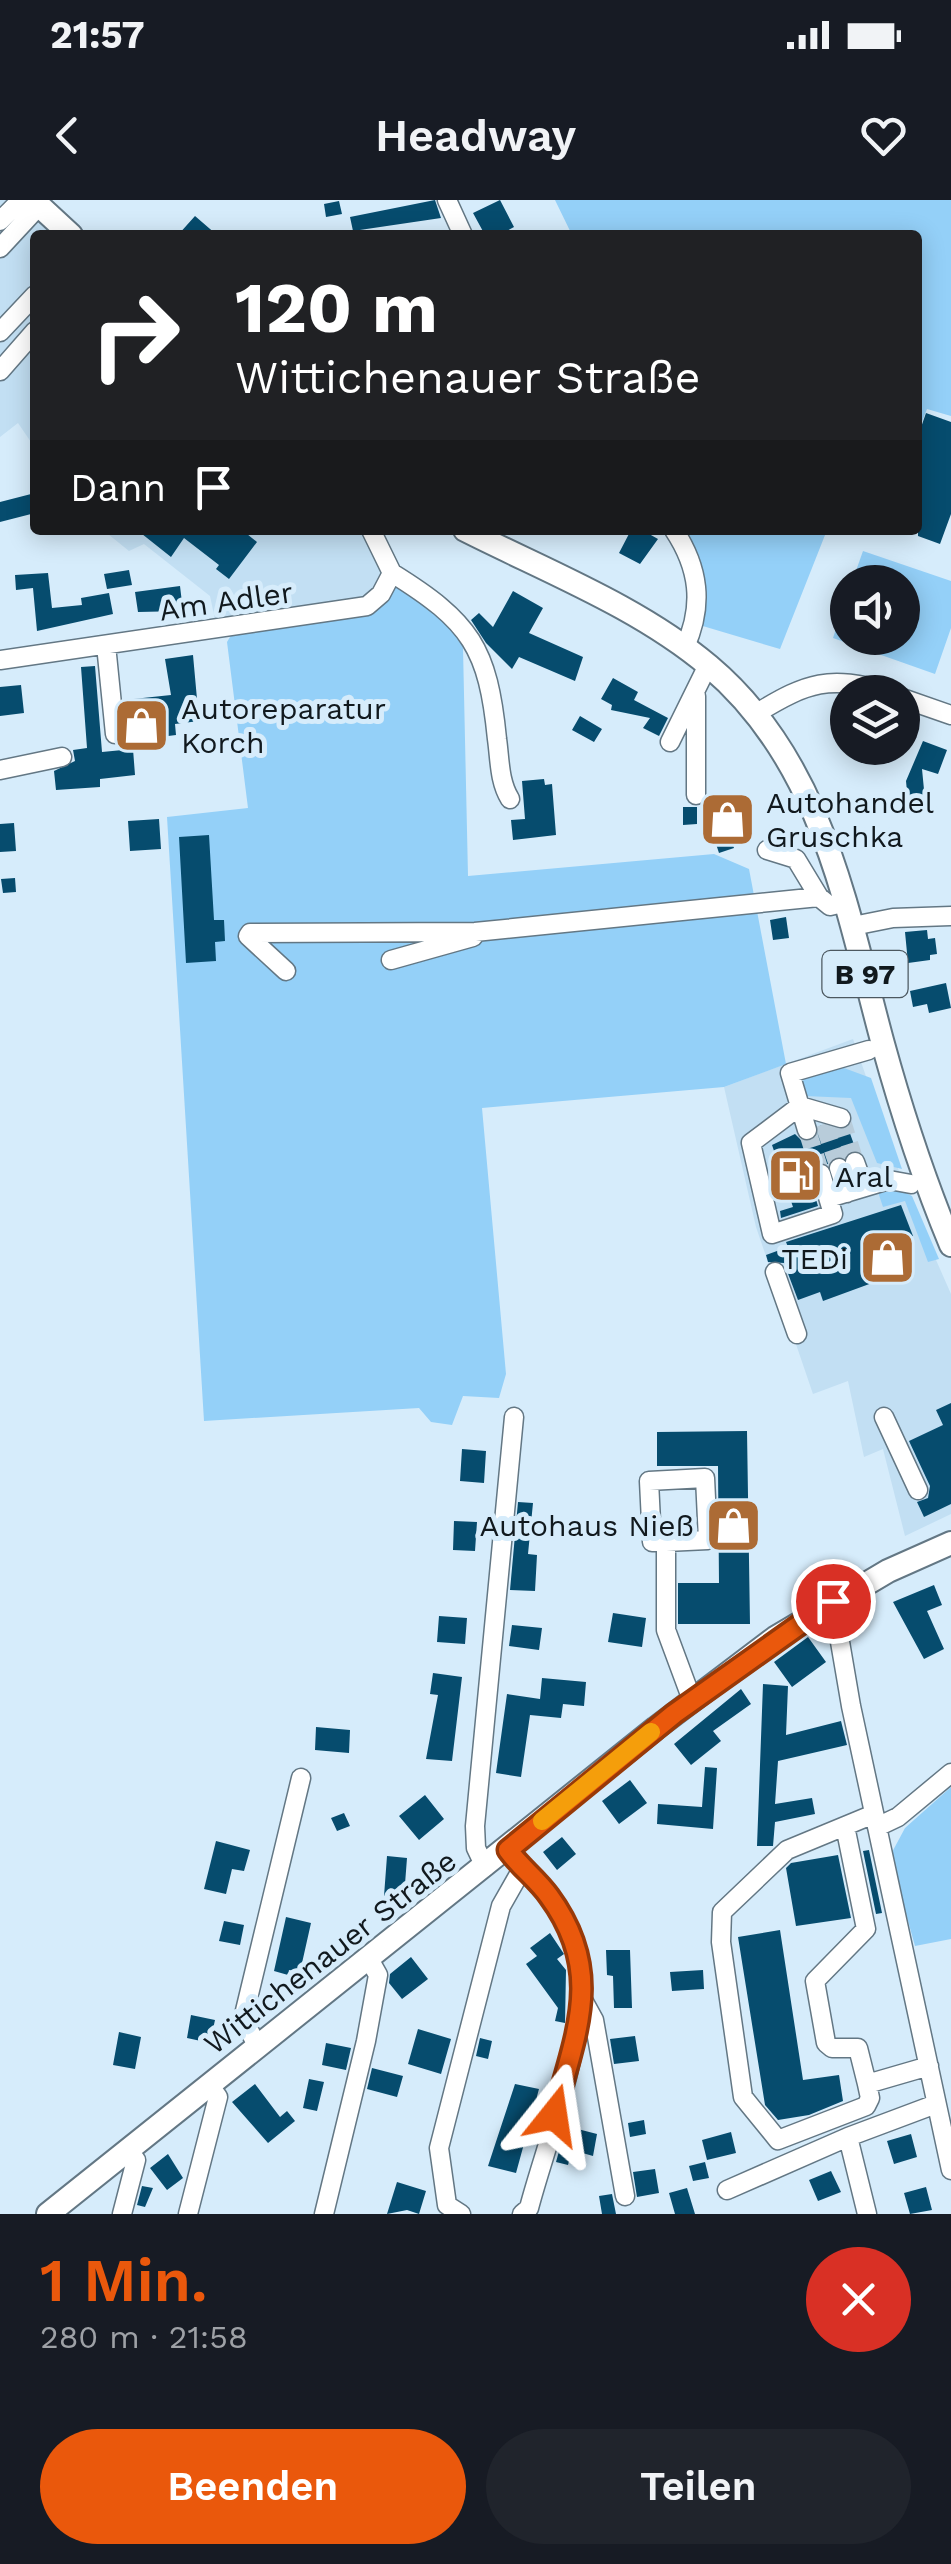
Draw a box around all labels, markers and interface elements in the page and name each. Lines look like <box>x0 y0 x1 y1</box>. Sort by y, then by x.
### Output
text: 21:57 <box>50 13 145 57</box>
icon: back <box>40 108 95 163</box>
icon: heart <box>856 108 911 163</box>
text: Headway <box>375 109 576 162</box>
text: 120 m <box>235 267 438 349</box>
icon: right <box>70 270 200 400</box>
text: Wittichenauer Straße <box>235 351 700 404</box>
icon: arrive <box>186 460 241 515</box>
text: Dann <box>70 466 166 510</box>
map controls <box>830 565 920 765</box>
button: sound <box>830 565 920 655</box>
street label: Am Adler <box>157 574 295 628</box>
button: layers <box>830 675 920 765</box>
place label: Autoreparatur Korch <box>181 691 386 760</box>
shop icon: Autoreparatur Korch <box>112 695 172 755</box>
place label: Autohandel Gruschka <box>766 785 934 854</box>
shop icon: Autohandel Gruschka <box>697 789 757 849</box>
road number: B 97 <box>822 951 908 997</box>
fuel station icon: Aral <box>766 1146 826 1206</box>
place label: Aral <box>835 1159 893 1194</box>
shop icon: TEDi <box>857 1228 917 1288</box>
place label: TEDi <box>781 1241 848 1276</box>
shop icon: Autohaus Nieß <box>703 1495 763 1555</box>
place label: Autohaus Nieß <box>479 1508 694 1543</box>
pin <box>791 1559 876 1644</box>
icon: arrive <box>806 1574 861 1629</box>
street label: Wittichenauer Straße <box>197 1843 463 2061</box>
position arrow <box>502 2063 606 2167</box>
text: 1 Min. <box>40 2245 208 2316</box>
button: close <box>806 2247 911 2352</box>
text: 280 m · 21:58 <box>40 2318 248 2356</box>
button: Beenden <box>40 2429 466 2544</box>
button: Teilen <box>486 2429 911 2544</box>

